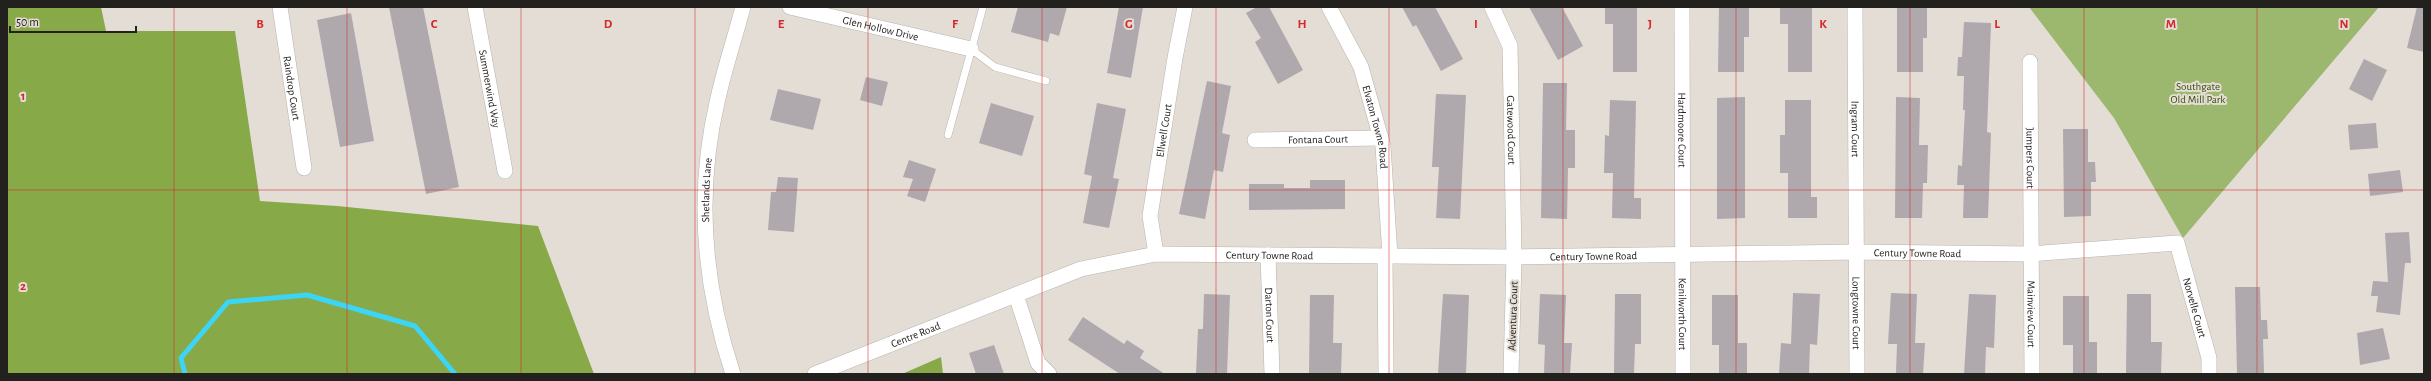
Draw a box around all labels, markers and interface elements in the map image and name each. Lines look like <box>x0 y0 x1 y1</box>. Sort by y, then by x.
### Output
scale bar <box>10 8 136 34</box>
street label: Glen Hollow Drive <box>842 14 920 42</box>
text: 50 m <box>16 16 39 28</box>
text: B <box>256 18 264 31</box>
text: C <box>431 18 438 31</box>
text: D <box>604 18 613 31</box>
text: E <box>778 18 785 31</box>
text: F <box>952 18 959 31</box>
text: G <box>1125 18 1133 31</box>
text: H <box>1297 18 1307 31</box>
text: I <box>1474 18 1478 31</box>
text: J <box>1648 18 1652 31</box>
text: K <box>1819 18 1827 31</box>
text: L <box>1994 18 2000 31</box>
text: M <box>2166 18 2176 31</box>
text: N <box>2339 18 2349 31</box>
street label: Summerwind Way <box>477 49 503 129</box>
street label: Raindrop Court <box>282 55 302 122</box>
park label: Southgate Old Mill Park <box>2171 81 2225 105</box>
street label: Elvaton Towne Road <box>1361 84 1390 169</box>
text: 1 <box>21 90 25 103</box>
street label: Hardmoore Court <box>1677 92 1688 168</box>
street label: Gatewood Court <box>1505 95 1518 165</box>
street label: Ingram Court <box>1850 101 1861 158</box>
street label: Ellwell Court <box>1154 103 1173 158</box>
street label: Jumpers Court <box>2025 127 2036 189</box>
street label: Fontana Court <box>1288 133 1349 145</box>
street label: Shetlands Lane <box>700 157 713 223</box>
street label: Century Towne Road <box>1874 247 1962 259</box>
street label: Century Towne Road <box>1226 249 1314 261</box>
street label: Century Towne Road <box>1550 250 1638 262</box>
street label: Norvelle Court <box>2181 276 2209 339</box>
street label: Longtowne Court <box>1851 277 1862 350</box>
street label: Kenilworth Court <box>1677 278 1688 351</box>
text: 2 <box>20 280 26 293</box>
street label: Adventura Court <box>1506 280 1520 351</box>
street label: Mainview Court <box>2026 280 2037 348</box>
street label: Darton Court <box>1264 287 1276 343</box>
street label: Centre Road <box>889 320 942 349</box>

